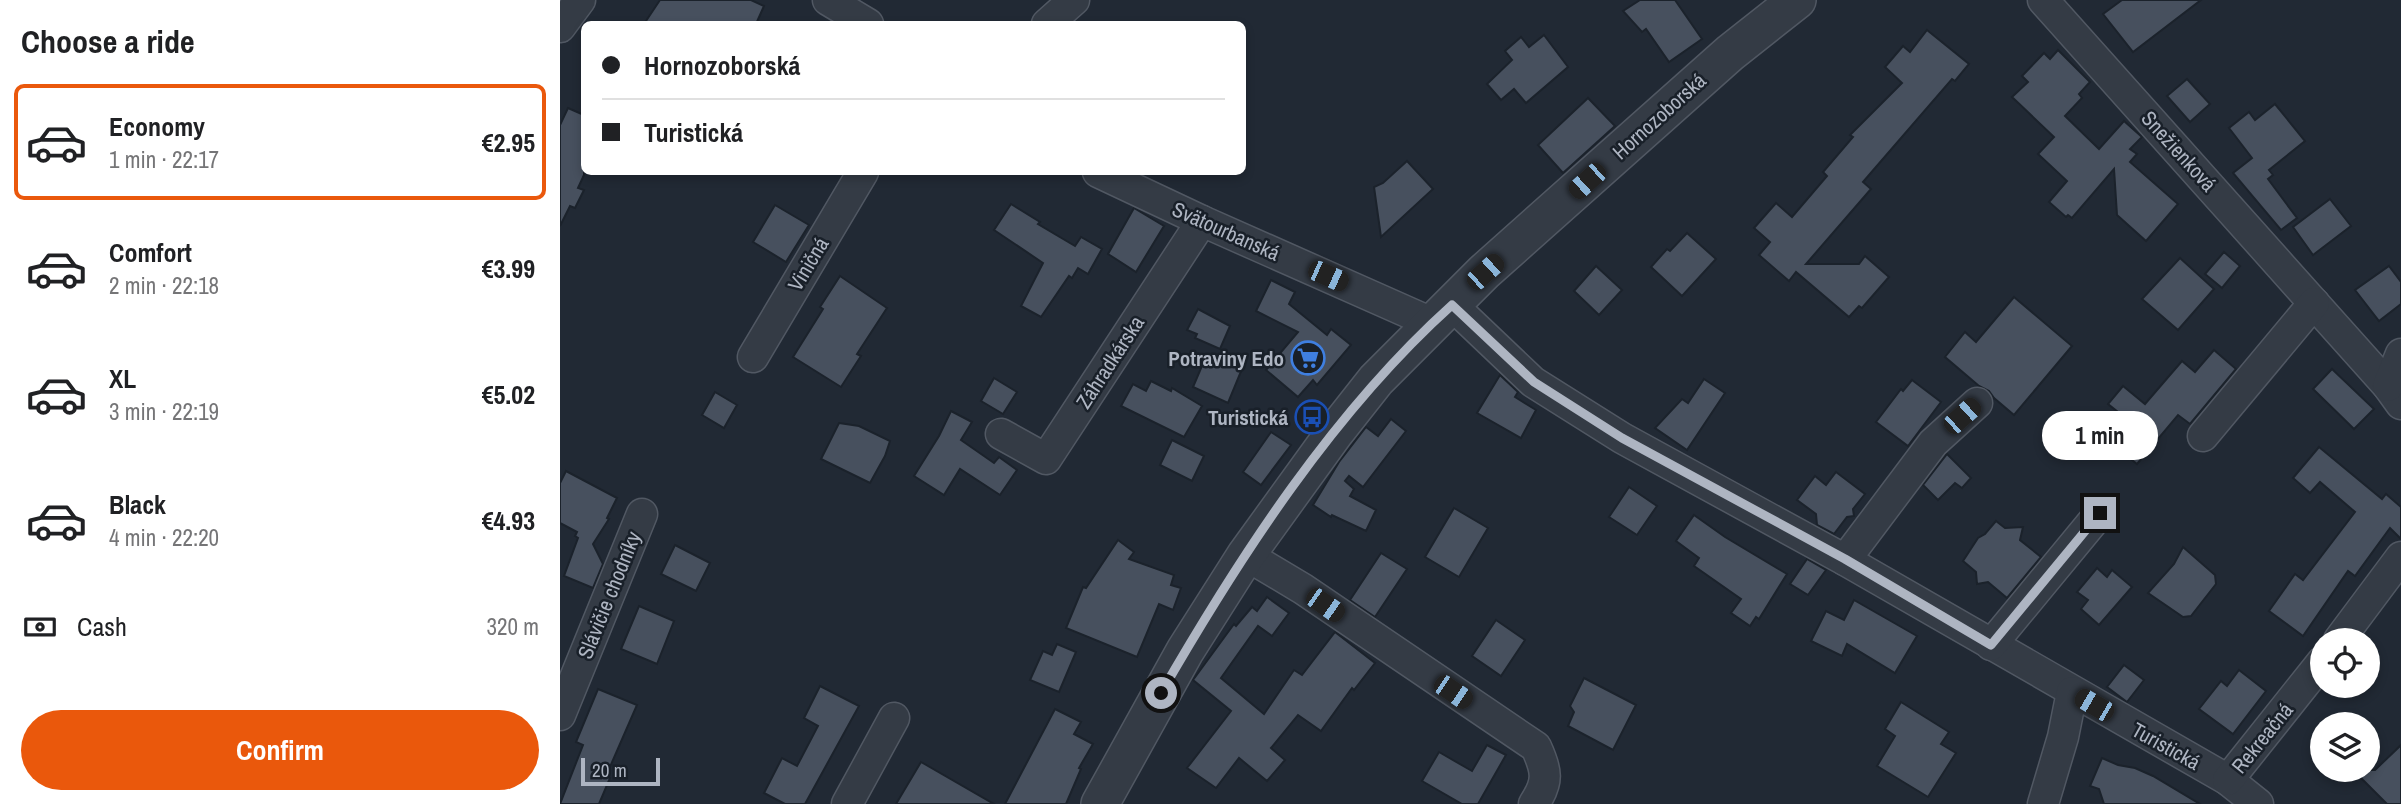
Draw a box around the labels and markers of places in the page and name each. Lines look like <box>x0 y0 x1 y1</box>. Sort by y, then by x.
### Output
supermarket icon: Potraviny Edo <box>1289 339 1327 377</box>
place label: Potraviny Edo <box>1168 344 1284 373</box>
bus stop icon: Turistická <box>1293 398 1331 436</box>
place label: Turistická <box>1208 403 1288 432</box>

